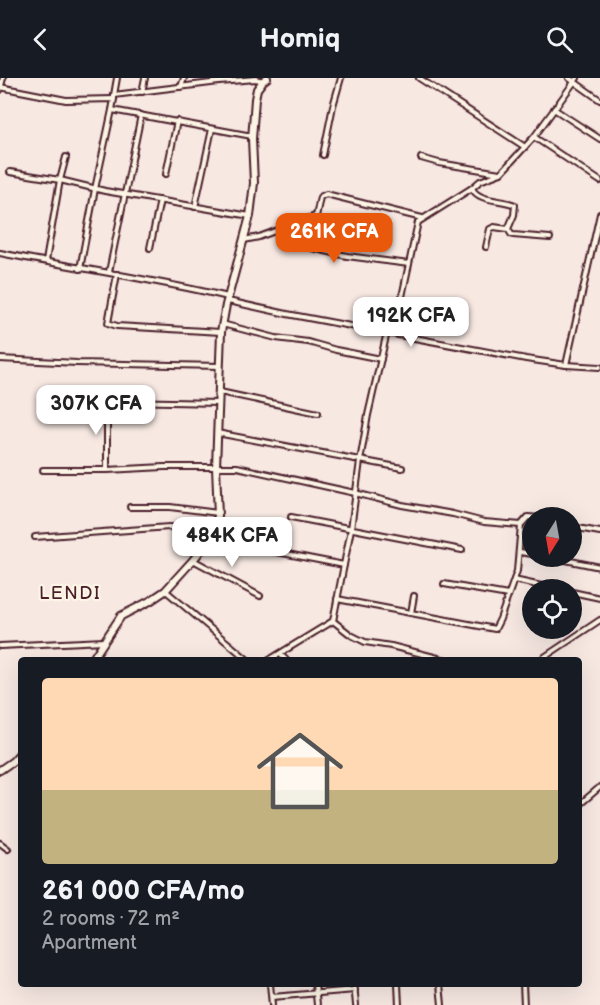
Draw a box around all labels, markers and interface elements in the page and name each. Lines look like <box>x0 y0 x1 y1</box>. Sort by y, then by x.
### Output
icon: back <box>24 23 57 56</box>
text: Homiq <box>260 23 340 55</box>
icon: search <box>543 23 576 56</box>
pin: 261K CFA <box>272 213 396 264</box>
text: 261K CFA <box>290 220 378 244</box>
pin: 192K CFA <box>349 297 473 348</box>
text: 192K CFA <box>367 304 455 328</box>
pin: 307K CFA <box>34 385 158 436</box>
text: 307K CFA <box>50 392 142 416</box>
north arrow <box>522 507 582 567</box>
map controls <box>522 507 582 639</box>
pin: 484K CFA <box>170 517 294 568</box>
text: 484K CFA <box>186 524 278 548</box>
button: locate <box>522 579 582 639</box>
district label: LENDI <box>39 583 101 604</box>
icon: home <box>246 717 354 825</box>
text: 261 000 CFA/mo <box>42 876 244 907</box>
text: 2 rooms · 72 m² <box>42 907 180 931</box>
text: Apartment <box>42 931 137 955</box>

